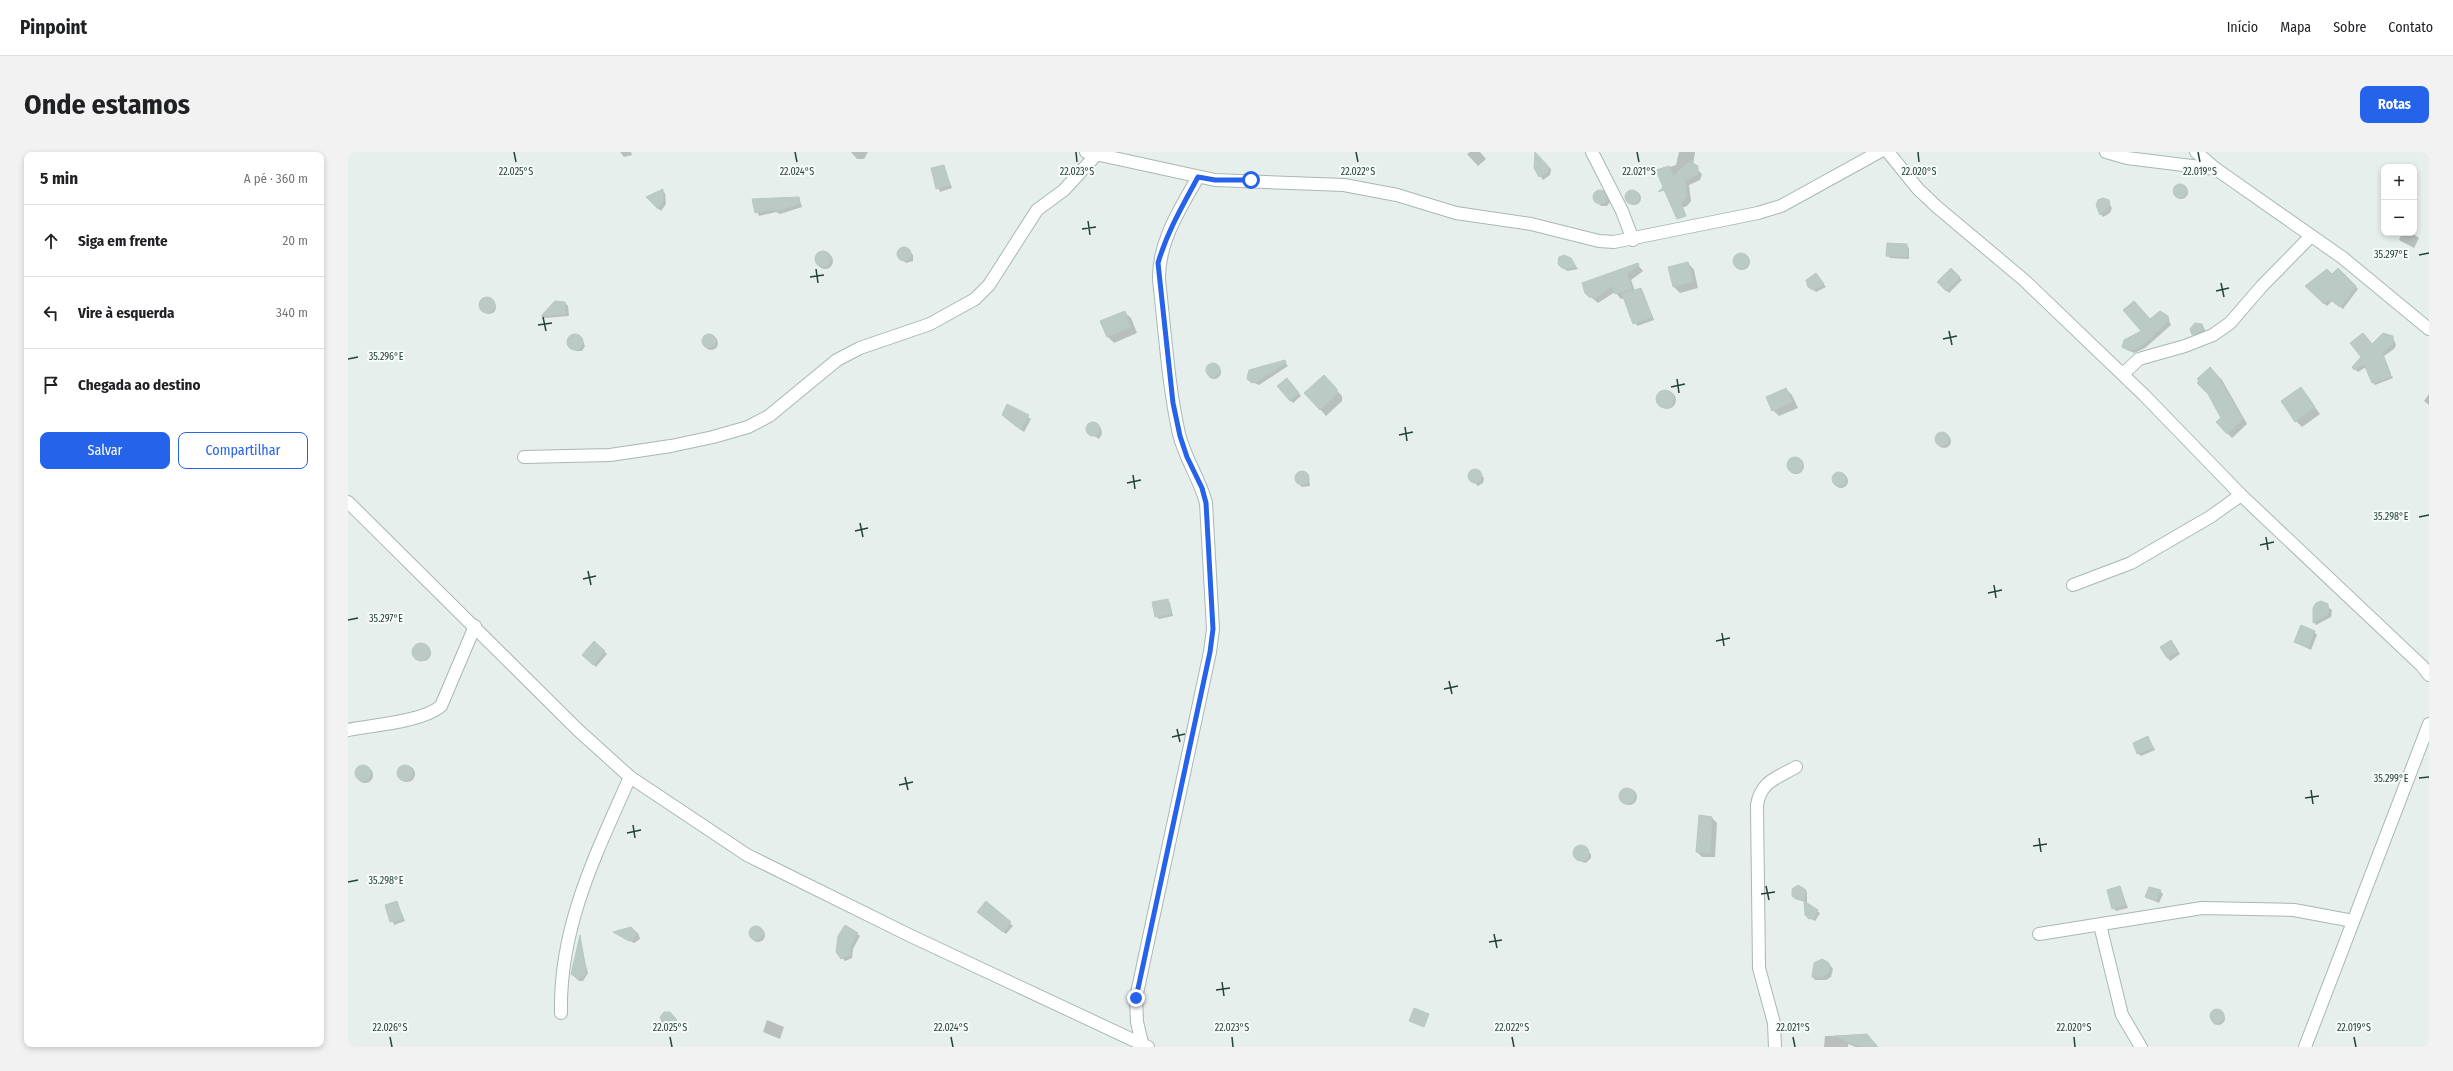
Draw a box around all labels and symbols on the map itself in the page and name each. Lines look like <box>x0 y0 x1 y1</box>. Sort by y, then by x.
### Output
text: 22.025°S <box>499 166 533 178</box>
text: 22.024°S <box>780 166 814 178</box>
text: 22.023°S <box>1060 166 1094 178</box>
text: 22.022°S <box>1341 166 1375 178</box>
text: 22.021°S <box>1622 166 1656 178</box>
text: 22.020°S <box>1901 166 1937 178</box>
text: 22.019°S <box>2183 166 2217 178</box>
route start <box>1242 171 1260 189</box>
text: 35.297°E <box>2374 249 2408 261</box>
text: 35.296°E <box>369 351 404 363</box>
text: 35.298°E <box>2374 511 2409 523</box>
text: 35.297°E <box>369 613 403 625</box>
text: 35.299°E <box>2374 773 2409 785</box>
text: 35.298°E <box>369 875 404 887</box>
route end <box>1127 989 1145 1007</box>
text: 22.026°S <box>373 1022 407 1034</box>
text: 22.025°S <box>653 1022 687 1034</box>
text: 22.024°S <box>934 1022 968 1034</box>
text: 22.023°S <box>1215 1022 1249 1034</box>
text: 22.022°S <box>1495 1022 1529 1034</box>
text: 22.021°S <box>1776 1022 1810 1034</box>
text: 22.020°S <box>2056 1022 2092 1034</box>
text: 22.019°S <box>2337 1022 2371 1034</box>

